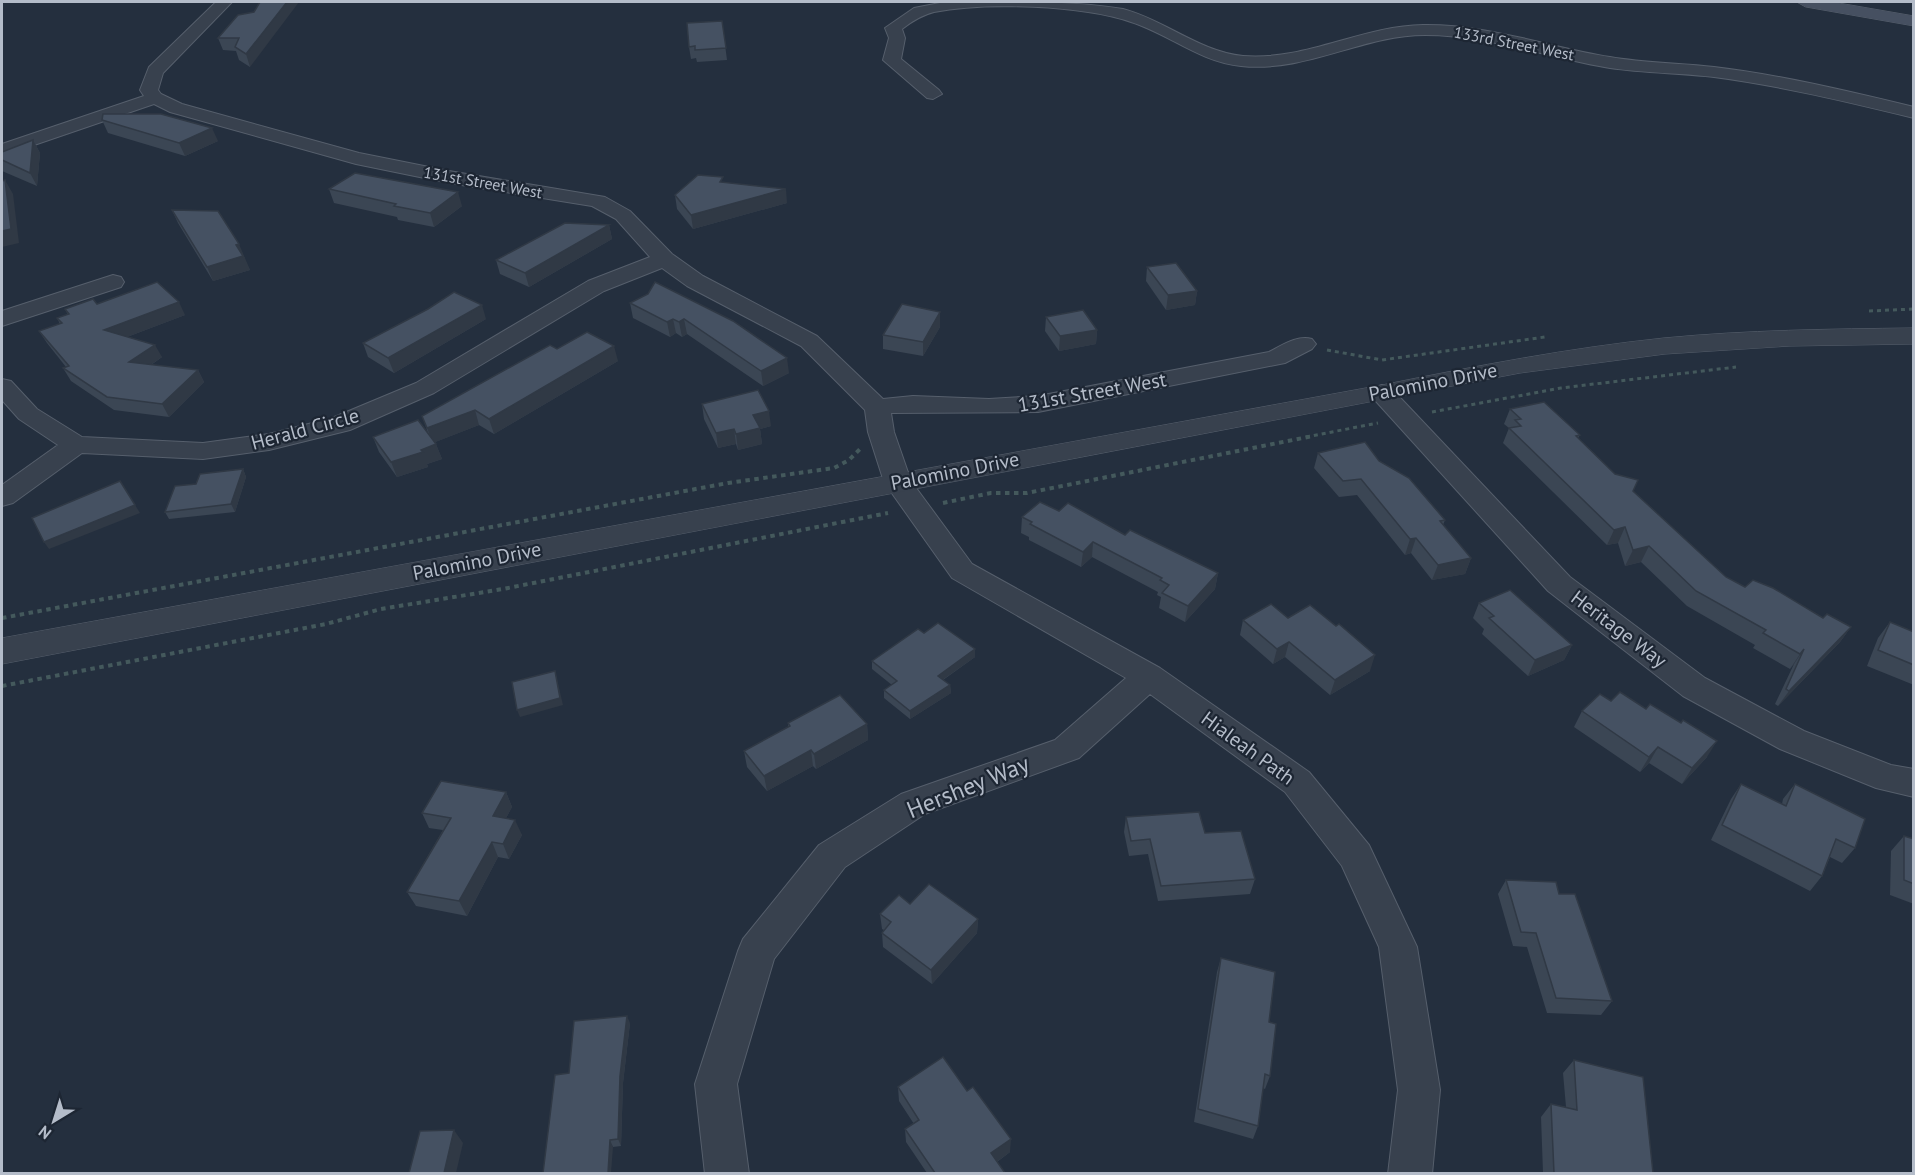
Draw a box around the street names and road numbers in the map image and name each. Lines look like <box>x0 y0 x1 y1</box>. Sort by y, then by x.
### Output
street label: 133rd Street West <box>1452 22 1576 65</box>
street label: 131st Street West <box>422 162 545 202</box>
street label: Palomino Drive <box>1367 357 1499 407</box>
street label: 131st Street West <box>1016 366 1169 418</box>
street label: Herald Circle <box>248 402 362 456</box>
street label: Palomino Drive <box>889 446 1021 496</box>
street label: Palomino Drive <box>411 536 543 586</box>
street label: Heritage Way <box>1566 585 1673 674</box>
street label: Hialeah Path <box>1196 705 1300 791</box>
street label: Hershey Way <box>902 748 1034 825</box>

